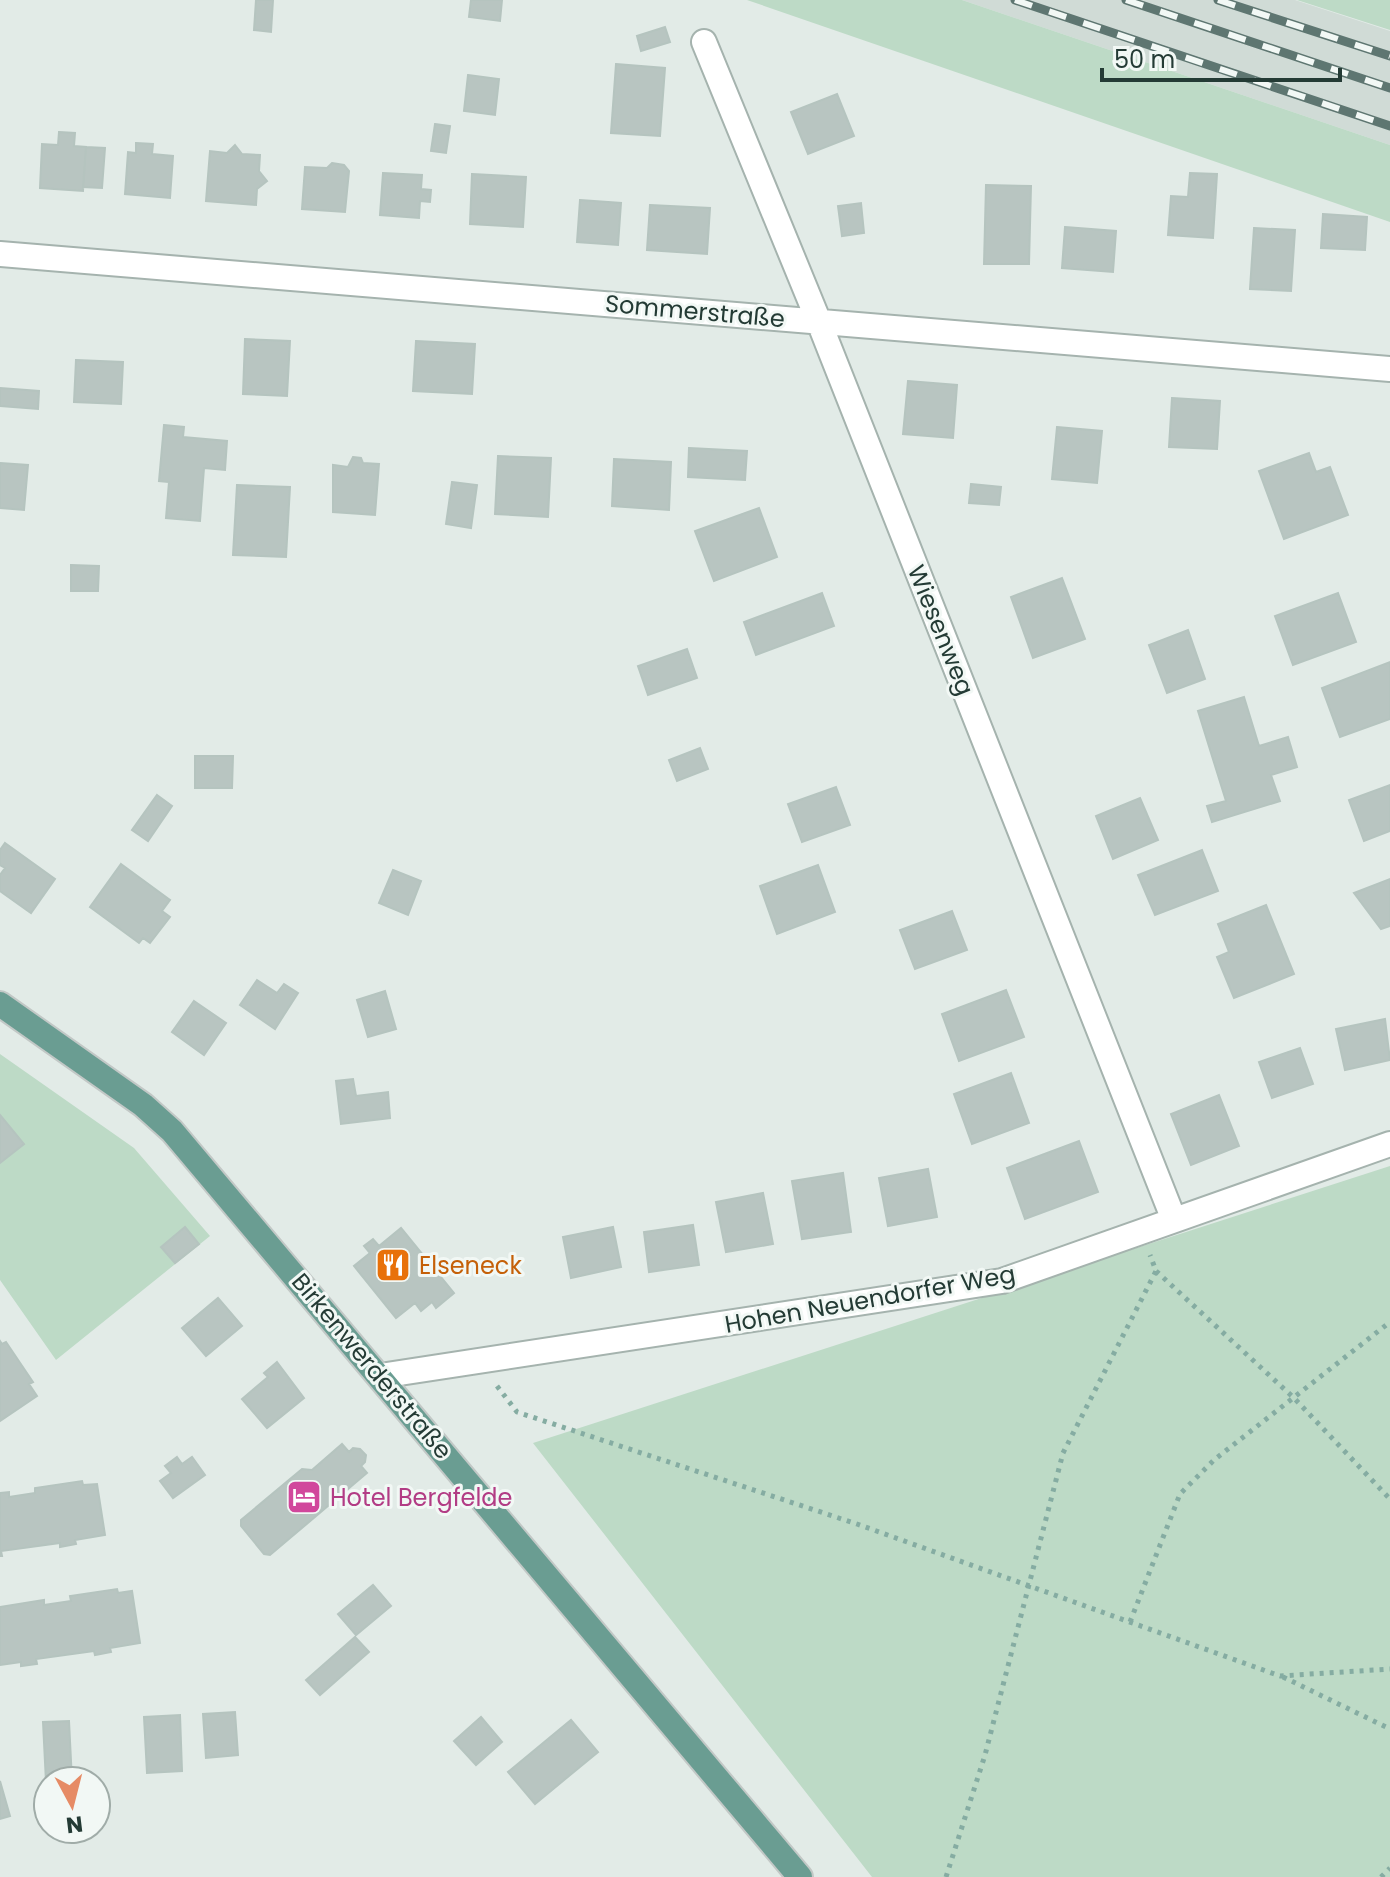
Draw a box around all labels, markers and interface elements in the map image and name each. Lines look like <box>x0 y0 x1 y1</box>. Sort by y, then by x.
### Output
scale bar <box>1102 32 1340 82</box>
text: 50 m <box>1114 43 1175 76</box>
street label: Sommerstraße <box>604 287 786 335</box>
street label: Wiesenweg <box>900 560 982 700</box>
restaurant icon: Elseneck <box>374 1246 412 1284</box>
place label: Elseneck <box>419 1249 522 1282</box>
street label: Hohen Neuendorfer Weg <box>722 1257 1018 1341</box>
street label: Birkenwerderstraße <box>284 1266 460 1466</box>
hotel icon: Hotel Bergfelde <box>285 1478 323 1516</box>
place label: Hotel Bergfelde <box>330 1481 512 1514</box>
north arrow <box>32 1765 112 1845</box>
text: N <box>64 1808 84 1841</box>

